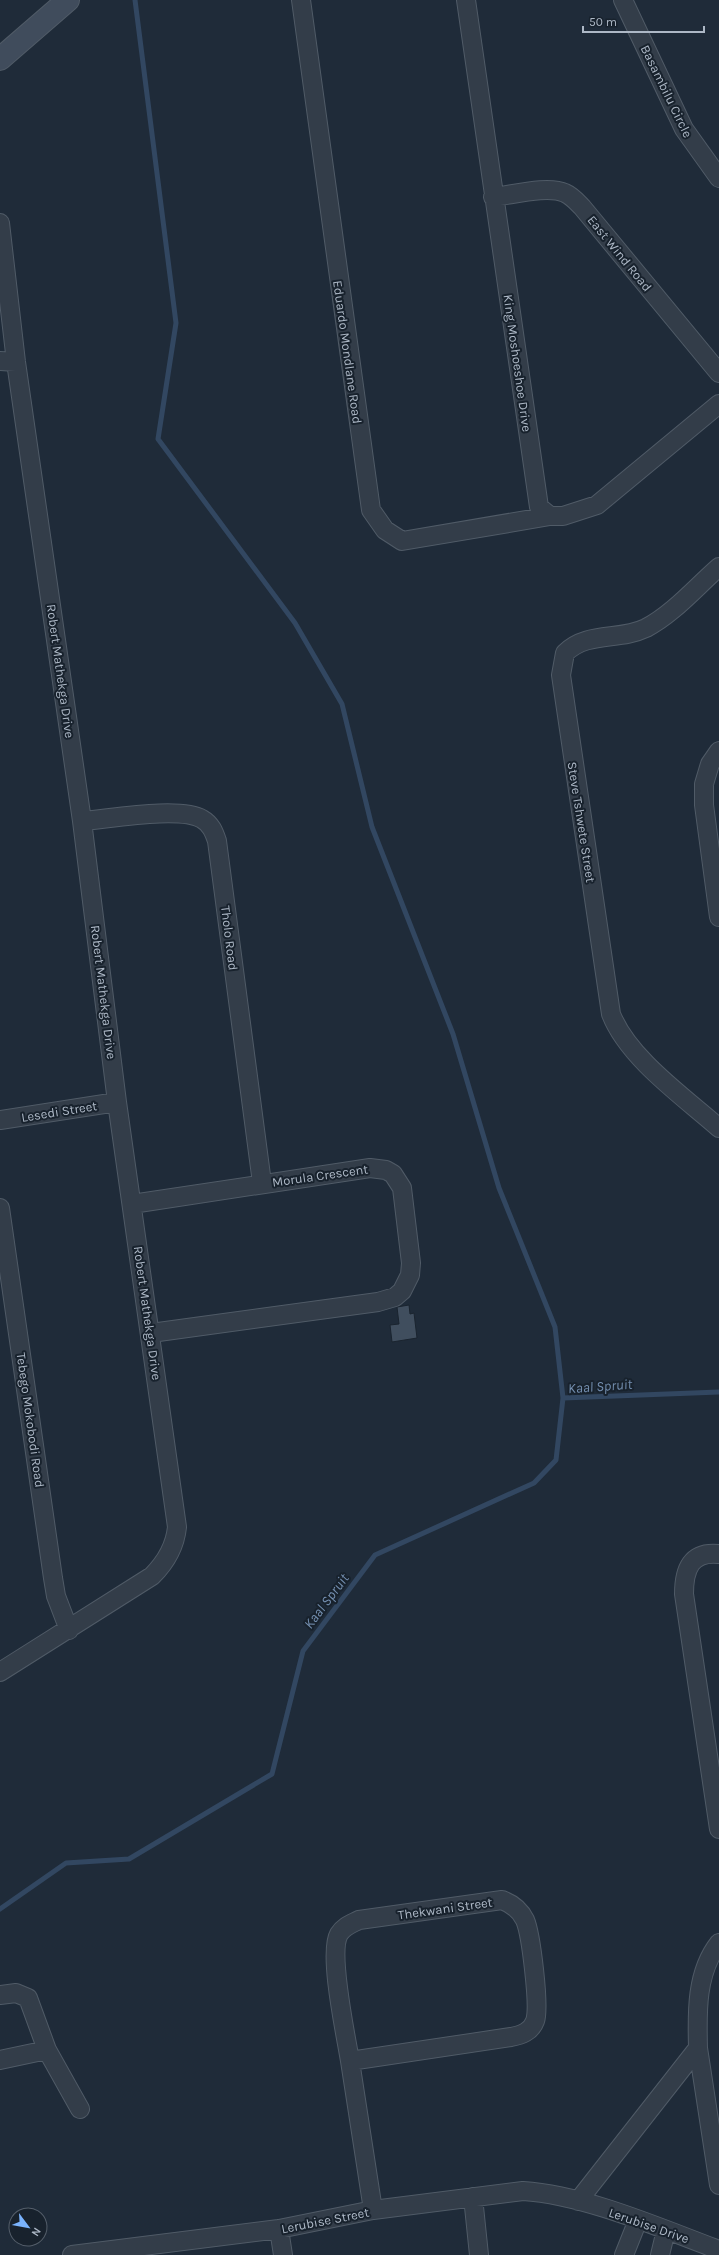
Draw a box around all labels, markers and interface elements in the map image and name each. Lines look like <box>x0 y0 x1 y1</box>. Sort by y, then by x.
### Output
scale bar <box>583 8 704 34</box>
text: 50 m <box>589 15 617 29</box>
street label: Basambilu Circle <box>638 42 696 140</box>
street label: East Wind Road <box>584 212 655 294</box>
street label: Eduardo Mondlane Road <box>330 279 365 425</box>
street label: King Moshoeshoe Drive <box>500 293 535 433</box>
street label: Robert Mathekga Drive <box>44 603 77 739</box>
street label: Steve Tshwete Street <box>565 761 598 884</box>
street label: Tholo Road <box>218 905 241 971</box>
street label: Robert Mathekga Drive <box>88 924 119 1060</box>
street label: Lesedi Street <box>20 1098 98 1125</box>
street label: Morula Crescent <box>271 1161 369 1190</box>
street label: Robert Mathekga Drive <box>131 1245 164 1381</box>
street label: Tebego Mokobodi Road <box>14 1352 47 1488</box>
water label: Kaal Spruit <box>567 1376 633 1397</box>
water label: Kaal Spruit <box>300 1570 353 1632</box>
street label: Thekwani Street <box>397 1894 493 1923</box>
street label: Lerubise Street <box>280 2205 370 2236</box>
street label: Lerubise Drive <box>607 2205 691 2246</box>
north arrow <box>8 2207 48 2247</box>
text: N <box>28 2225 44 2239</box>

